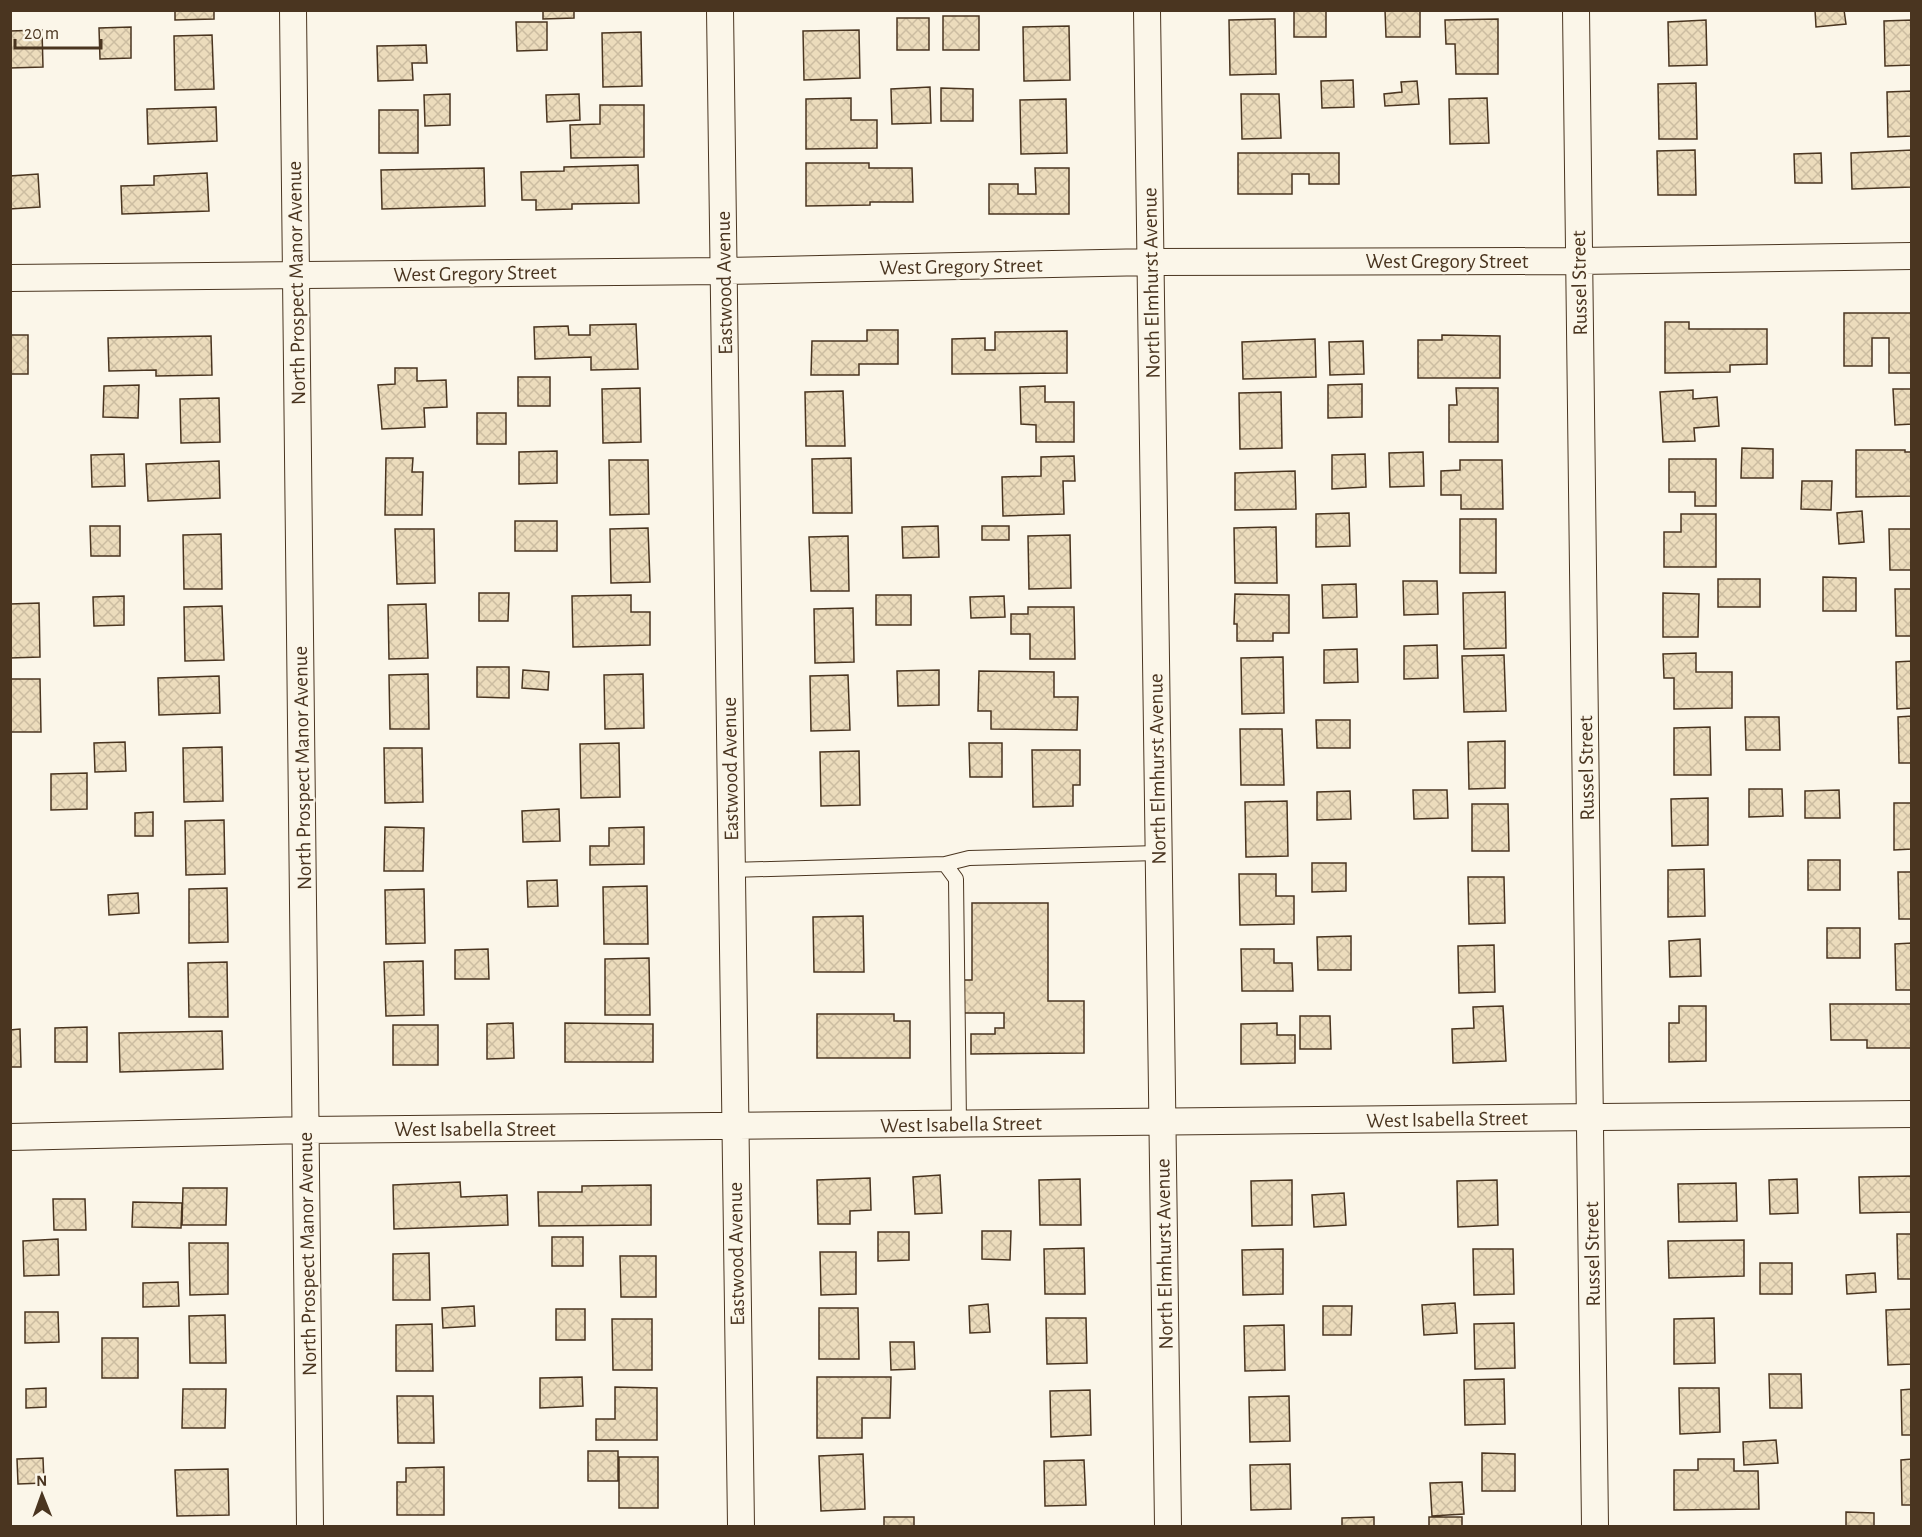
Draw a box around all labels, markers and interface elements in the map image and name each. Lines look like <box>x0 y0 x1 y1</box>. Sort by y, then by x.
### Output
scale bar <box>15 12 100 50</box>
text: 20 m <box>24 25 59 43</box>
street label: North Prospect Manor Avenue <box>284 161 309 405</box>
street label: North Elmhurst Avenue <box>1139 187 1164 379</box>
street label: Eastwood Avenue <box>713 211 736 355</box>
street label: Russel Street <box>1568 230 1591 336</box>
street label: West Gregory Street <box>1365 251 1529 272</box>
street label: West Gregory Street <box>879 255 1043 278</box>
street label: West Gregory Street <box>393 262 557 285</box>
street label: North Prospect Manor Avenue <box>290 646 315 890</box>
street label: North Elmhurst Avenue <box>1145 673 1170 865</box>
street label: Eastwood Avenue <box>719 697 742 841</box>
street label: Russel Street <box>1575 715 1598 821</box>
street label: West Isabella Street <box>1366 1108 1528 1131</box>
street label: West Isabella Street <box>880 1113 1042 1136</box>
street label: West Isabella Street <box>394 1119 556 1140</box>
street label: North Prospect Manor Avenue <box>295 1132 320 1376</box>
street label: North Elmhurst Avenue <box>1152 1158 1177 1350</box>
street label: Eastwood Avenue <box>725 1182 748 1326</box>
street label: Russel Street <box>1581 1201 1604 1307</box>
north arrow <box>12 1465 72 1525</box>
text: N <box>36 1473 47 1489</box>

